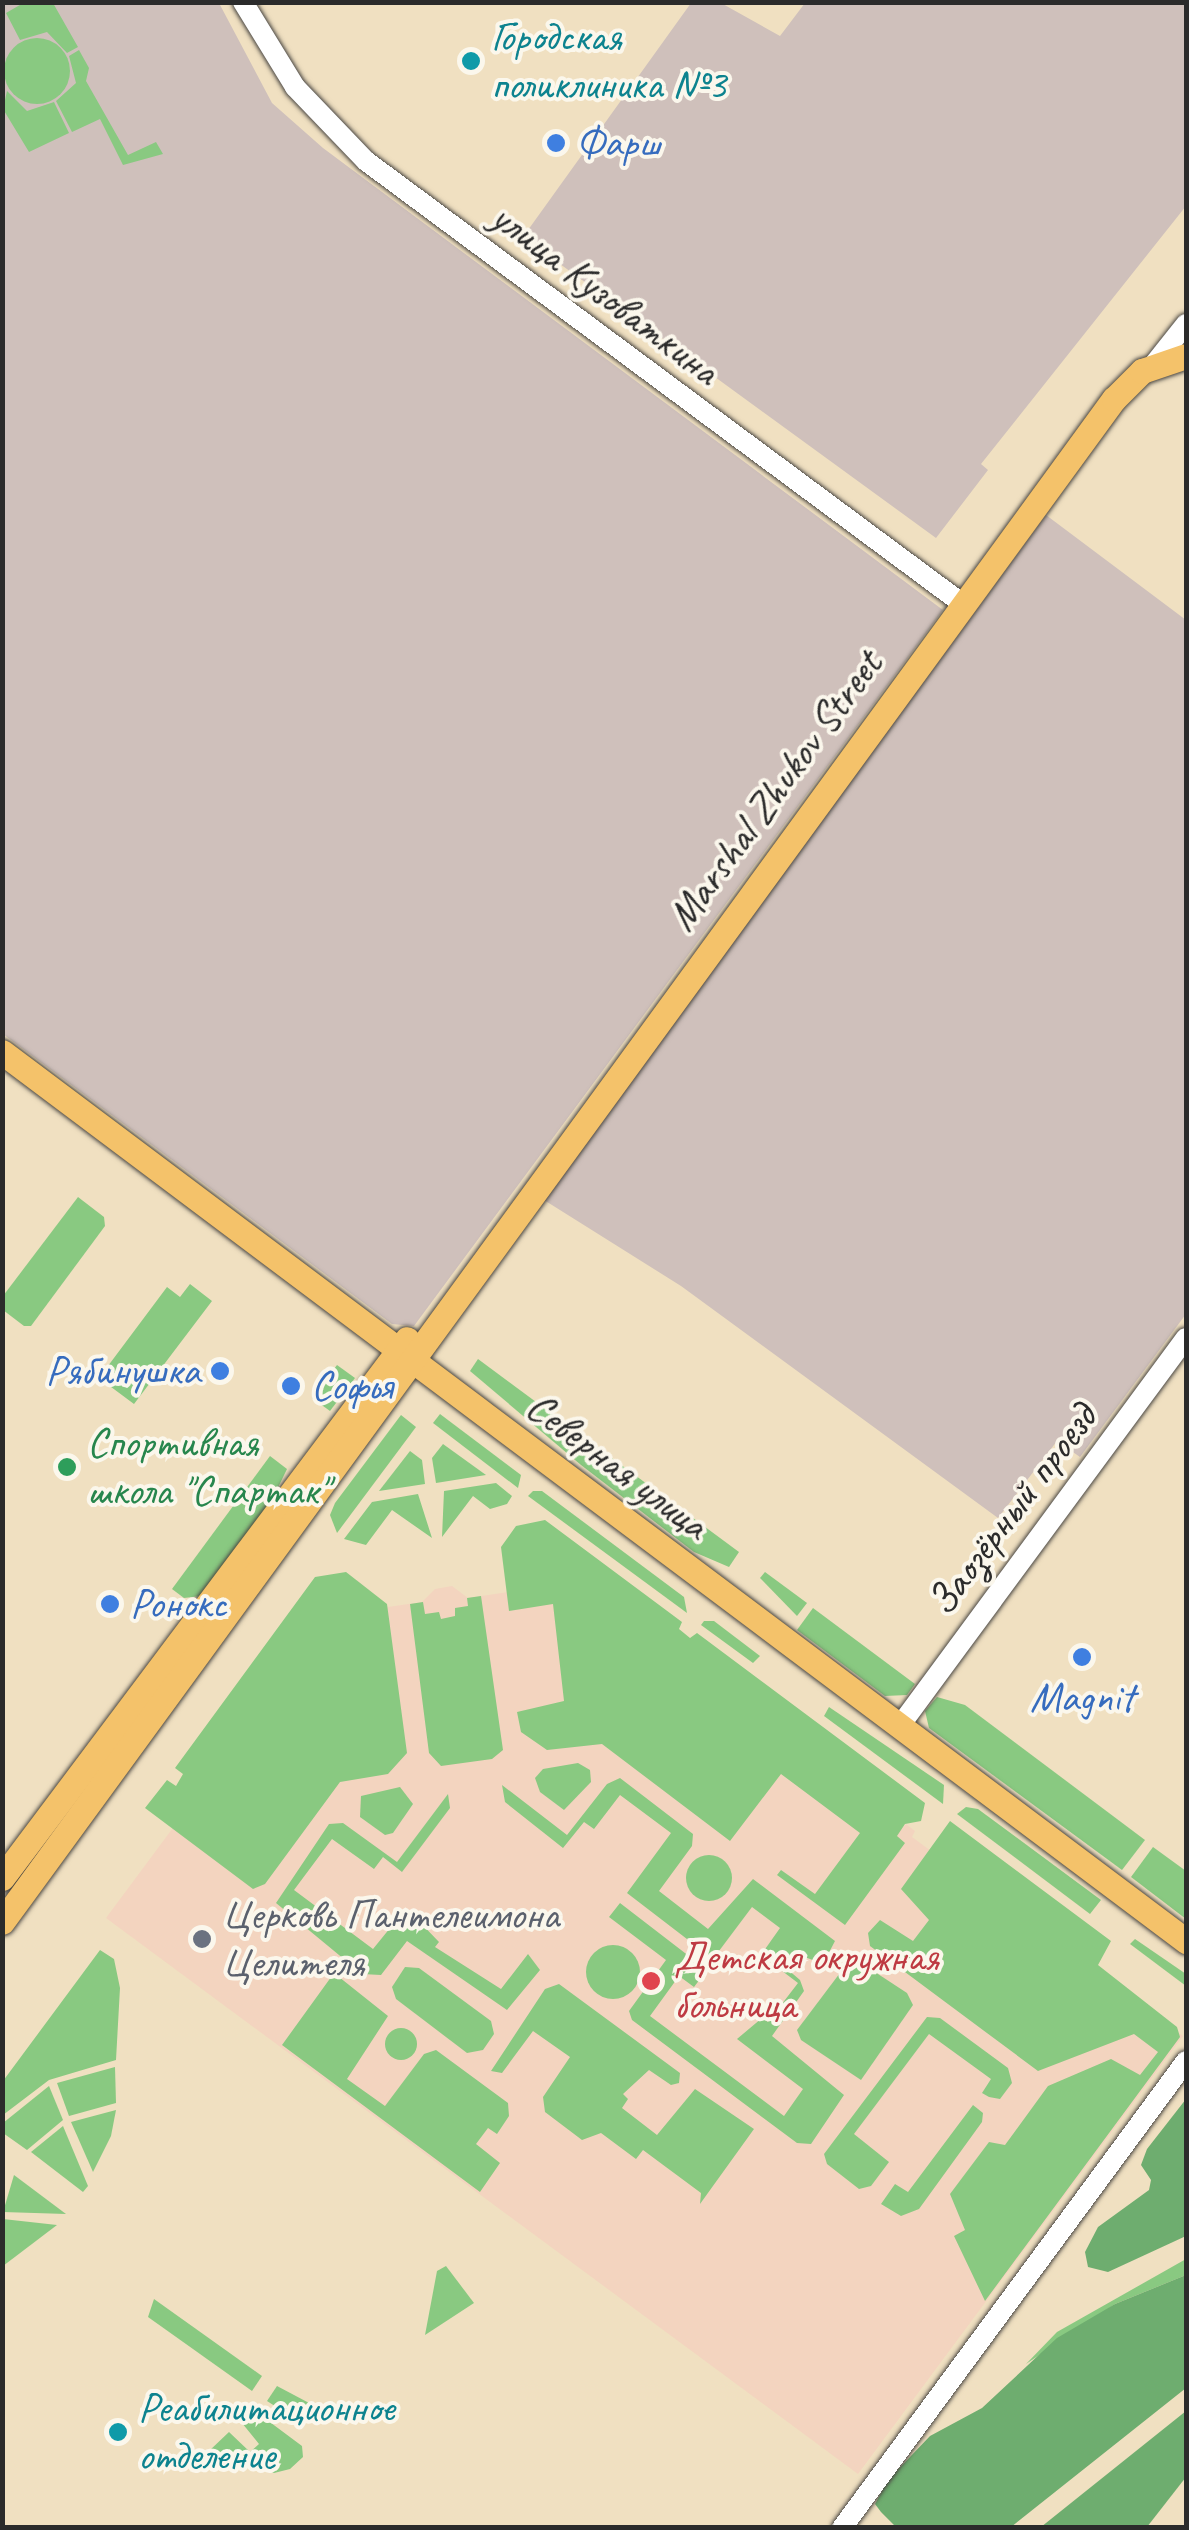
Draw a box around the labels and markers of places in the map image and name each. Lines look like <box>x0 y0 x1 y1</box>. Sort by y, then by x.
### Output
place label: Городская поликлиника №3 <box>491 12 726 110</box>
marker: Городская поликлиника №3 <box>460 50 482 72</box>
place label: Фарш <box>576 118 660 168</box>
marker: Фарш <box>545 132 567 154</box>
place label: Рябинушка <box>45 1346 200 1396</box>
marker: Рябинушка <box>209 1360 231 1382</box>
place label: Софья <box>311 1361 392 1411</box>
marker: Софья <box>280 1375 302 1397</box>
place label: Спортивная школа "Спартак" <box>87 1418 328 1516</box>
marker: Спортивная школа "Спартак" <box>56 1456 78 1478</box>
place label: Ронокс <box>130 1579 227 1629</box>
marker: Ронокс <box>99 1593 121 1615</box>
marker: Magnit <box>1071 1646 1093 1668</box>
place label: Magnit <box>1030 1673 1134 1723</box>
place label: Церковь Пантелеимона Целителя <box>222 1890 560 1988</box>
marker: Церковь Пантелеимона Целителя <box>191 1928 213 1950</box>
place label: Детская окружная больница <box>674 1932 939 2030</box>
marker: Детская окружная больница <box>638 1968 664 1994</box>
place label: Реабилитационное отделение <box>138 2383 394 2482</box>
marker: Реабилитационное отделение <box>107 2421 129 2443</box>

